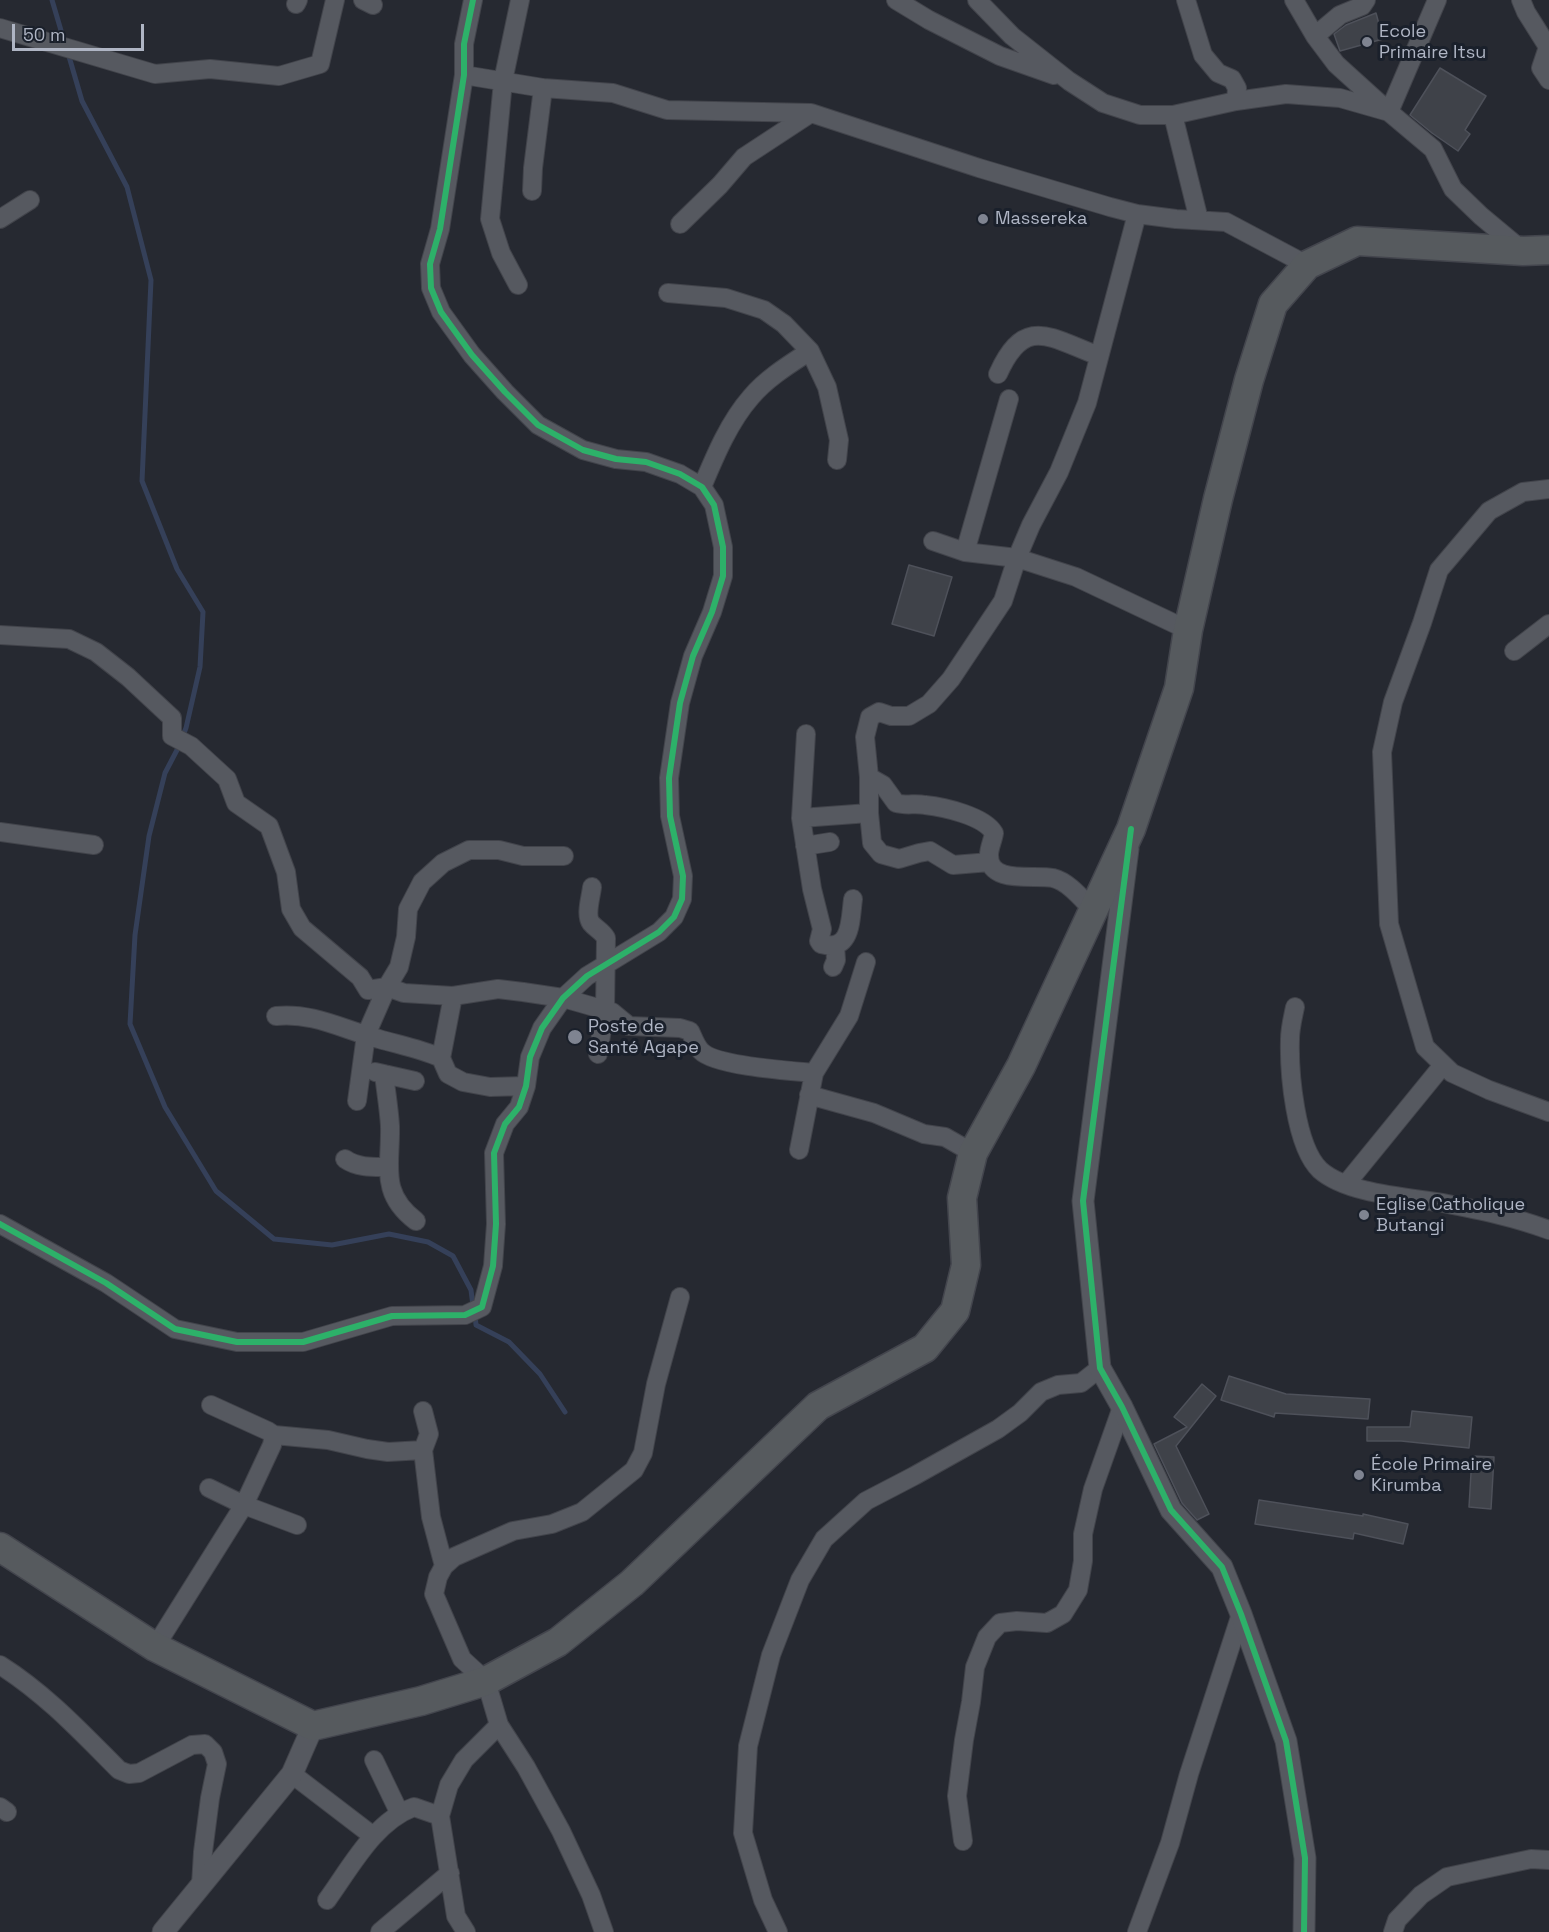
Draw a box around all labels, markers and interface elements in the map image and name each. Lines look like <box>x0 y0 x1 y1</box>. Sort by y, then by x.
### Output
scale bar <box>15 12 147 50</box>
place label: Ecole Primaire Itsu <box>1379 21 1486 63</box>
text: 50 m <box>23 23 65 46</box>
marker: Ecole Primaire Itsu <box>1360 35 1374 49</box>
place label: Massereka <box>995 208 1087 230</box>
marker: Massereka <box>976 212 990 226</box>
place label: Poste de Santé Agape <box>588 1016 699 1058</box>
marker: Poste de Santé Agape <box>566 1028 584 1046</box>
place label: Eglise Catholique Butangi <box>1376 1194 1525 1236</box>
marker: Eglise Catholique Butangi <box>1357 1208 1371 1222</box>
place label: École Primaire Kirumba <box>1371 1454 1492 1496</box>
marker: École Primaire Kirumba <box>1352 1468 1366 1482</box>

